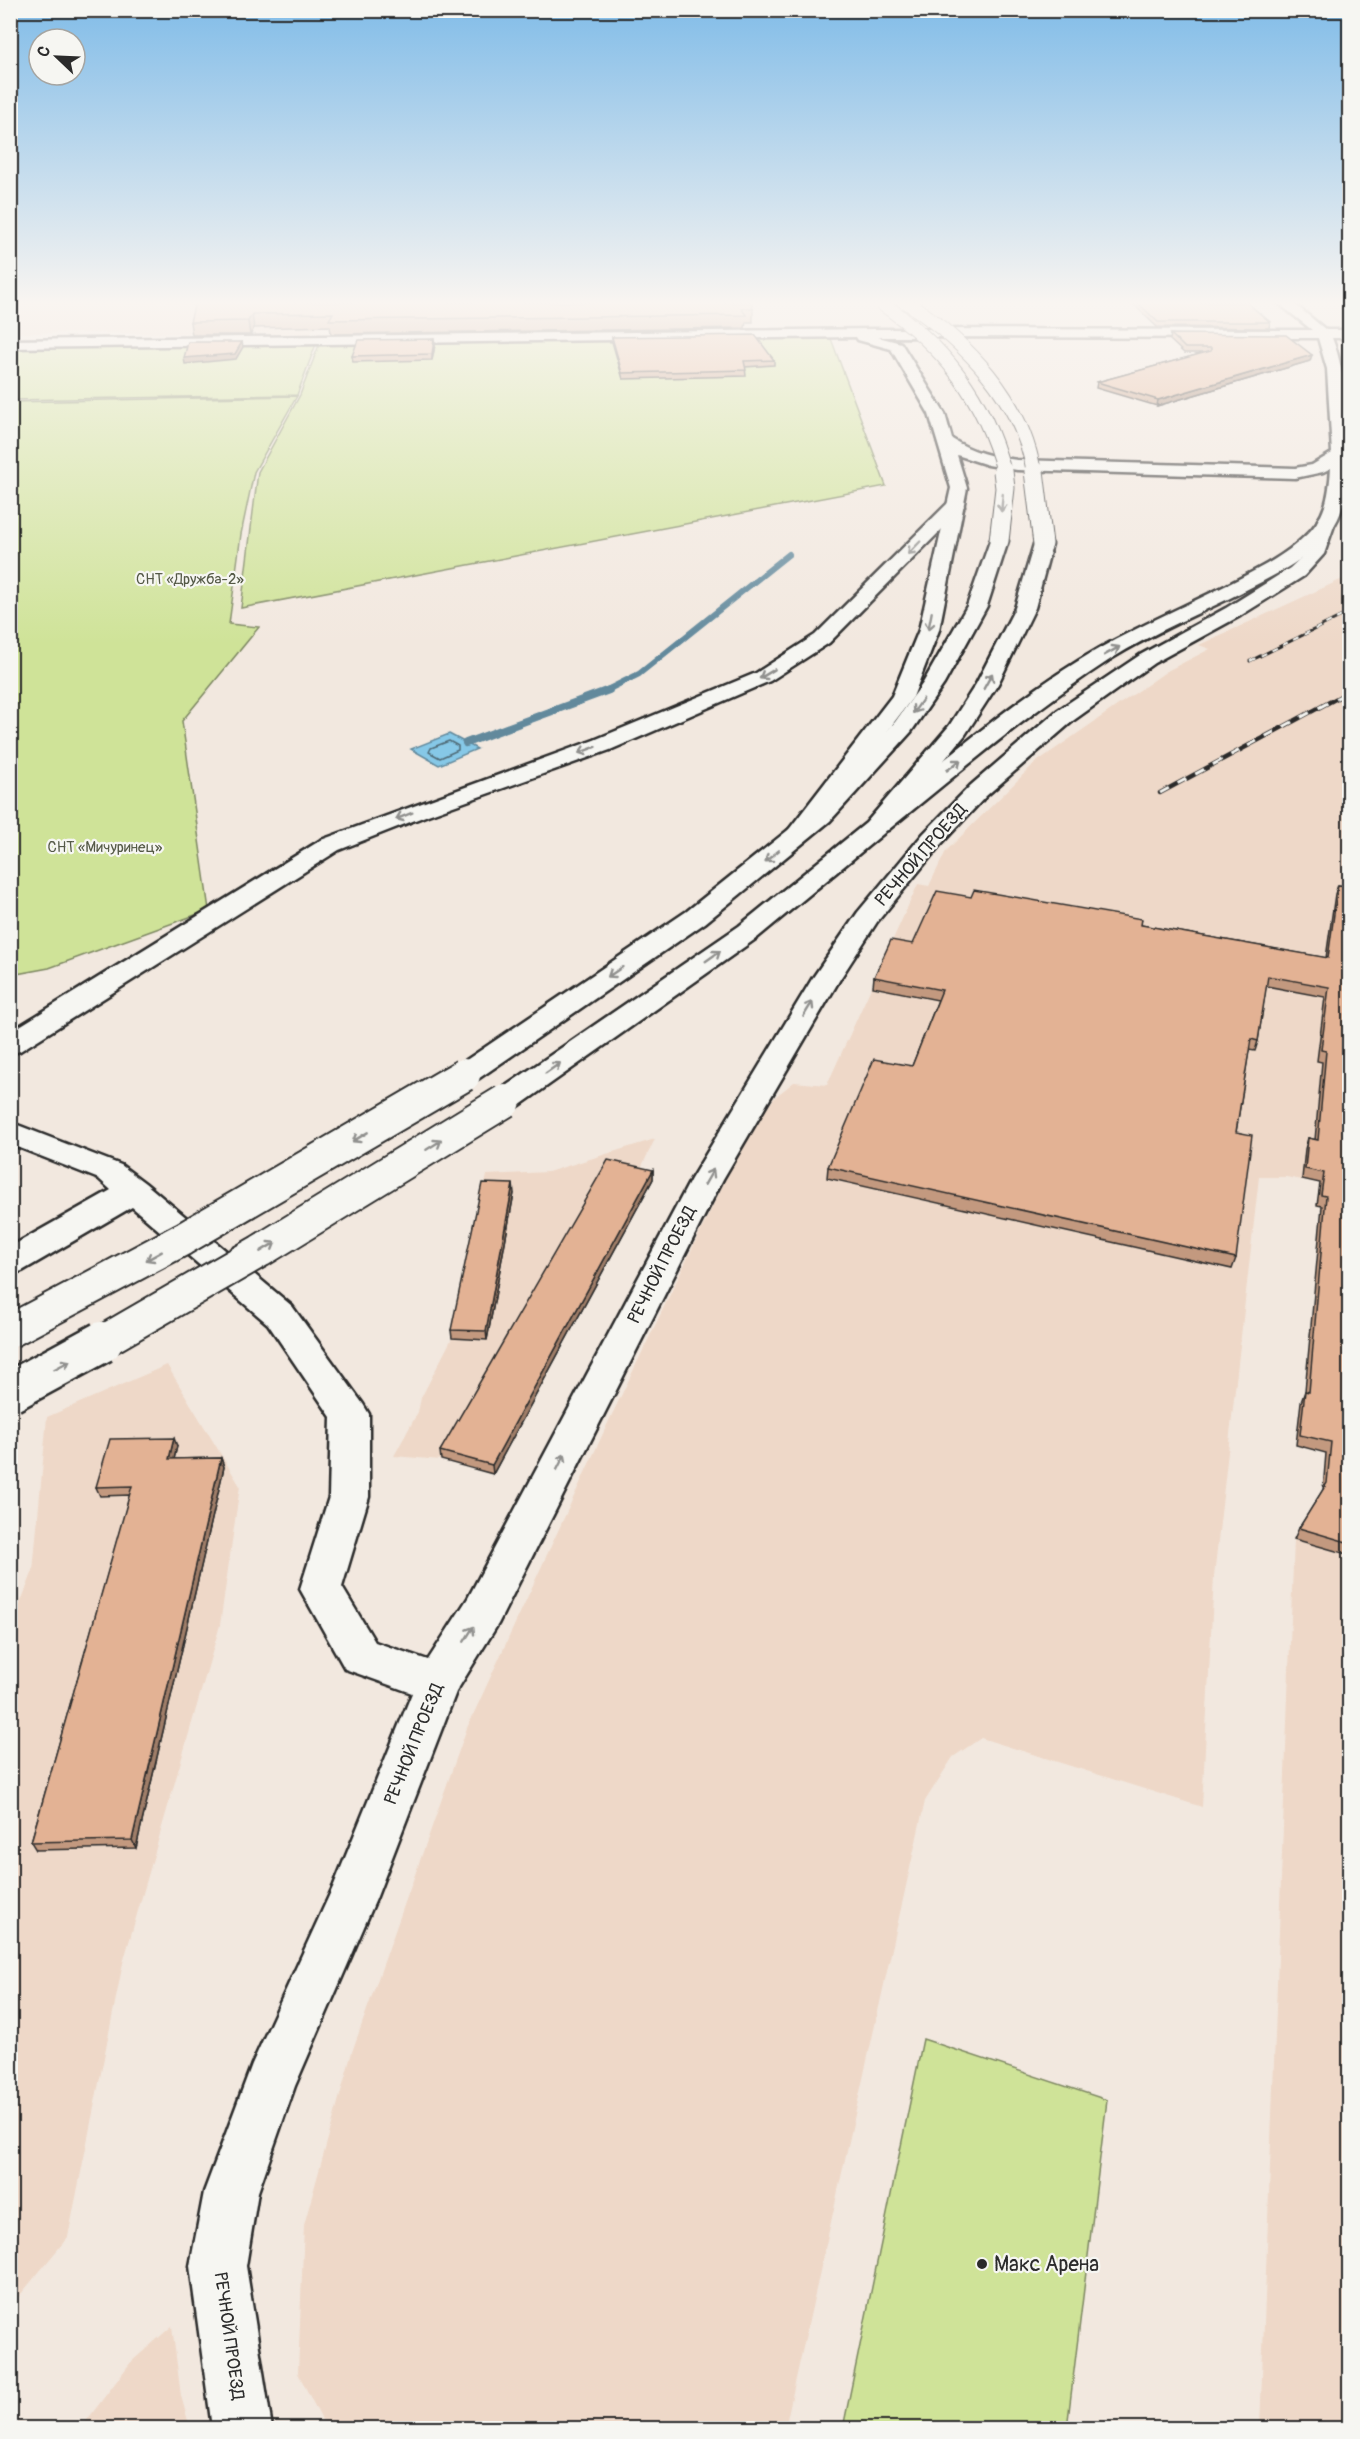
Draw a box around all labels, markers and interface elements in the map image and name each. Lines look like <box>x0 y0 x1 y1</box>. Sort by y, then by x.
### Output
north arrow <box>27 27 87 87</box>
text: С <box>33 43 55 60</box>
one-way arrow <box>996 493 1007 513</box>
one-way arrow <box>907 541 922 556</box>
park label: СНТ «Дружба-2» <box>136 570 244 589</box>
one-way arrow <box>924 610 935 630</box>
one-way arrow <box>1102 645 1120 656</box>
one-way arrow <box>759 669 776 681</box>
one-way arrow <box>982 673 994 690</box>
one-way arrow <box>912 697 924 713</box>
one-way arrow <box>578 745 597 756</box>
one-way arrow <box>946 759 962 772</box>
street label: РЕЧНОЙ ПРОЕЗД <box>870 799 972 911</box>
one-way arrow <box>395 811 413 822</box>
park label: СНТ «Мичуринец» <box>48 838 163 857</box>
one-way arrow <box>764 849 780 862</box>
one-way arrow <box>704 950 721 962</box>
one-way arrow <box>607 966 624 978</box>
one-way arrow <box>803 1001 815 1018</box>
one-way arrow <box>545 1062 561 1074</box>
one-way arrow <box>352 1131 369 1143</box>
one-way arrow <box>425 1138 442 1150</box>
one-way arrow <box>703 1169 715 1186</box>
street label: РЕЧНОЙ ПРОЕЗД <box>623 1202 702 1328</box>
one-way arrow <box>259 1240 276 1252</box>
one-way arrow <box>146 1250 163 1262</box>
one-way arrow <box>53 1359 71 1370</box>
one-way arrow <box>556 1453 567 1471</box>
one-way arrow <box>464 1626 476 1643</box>
street label: РЕЧНОЙ ПРОЕЗД <box>379 1680 449 1808</box>
place label: Макс Арена <box>994 2251 1099 2278</box>
marker: Макс Арена <box>975 2257 989 2271</box>
street label: РЕЧНОЙ ПРОЕЗД <box>209 2271 249 2402</box>

